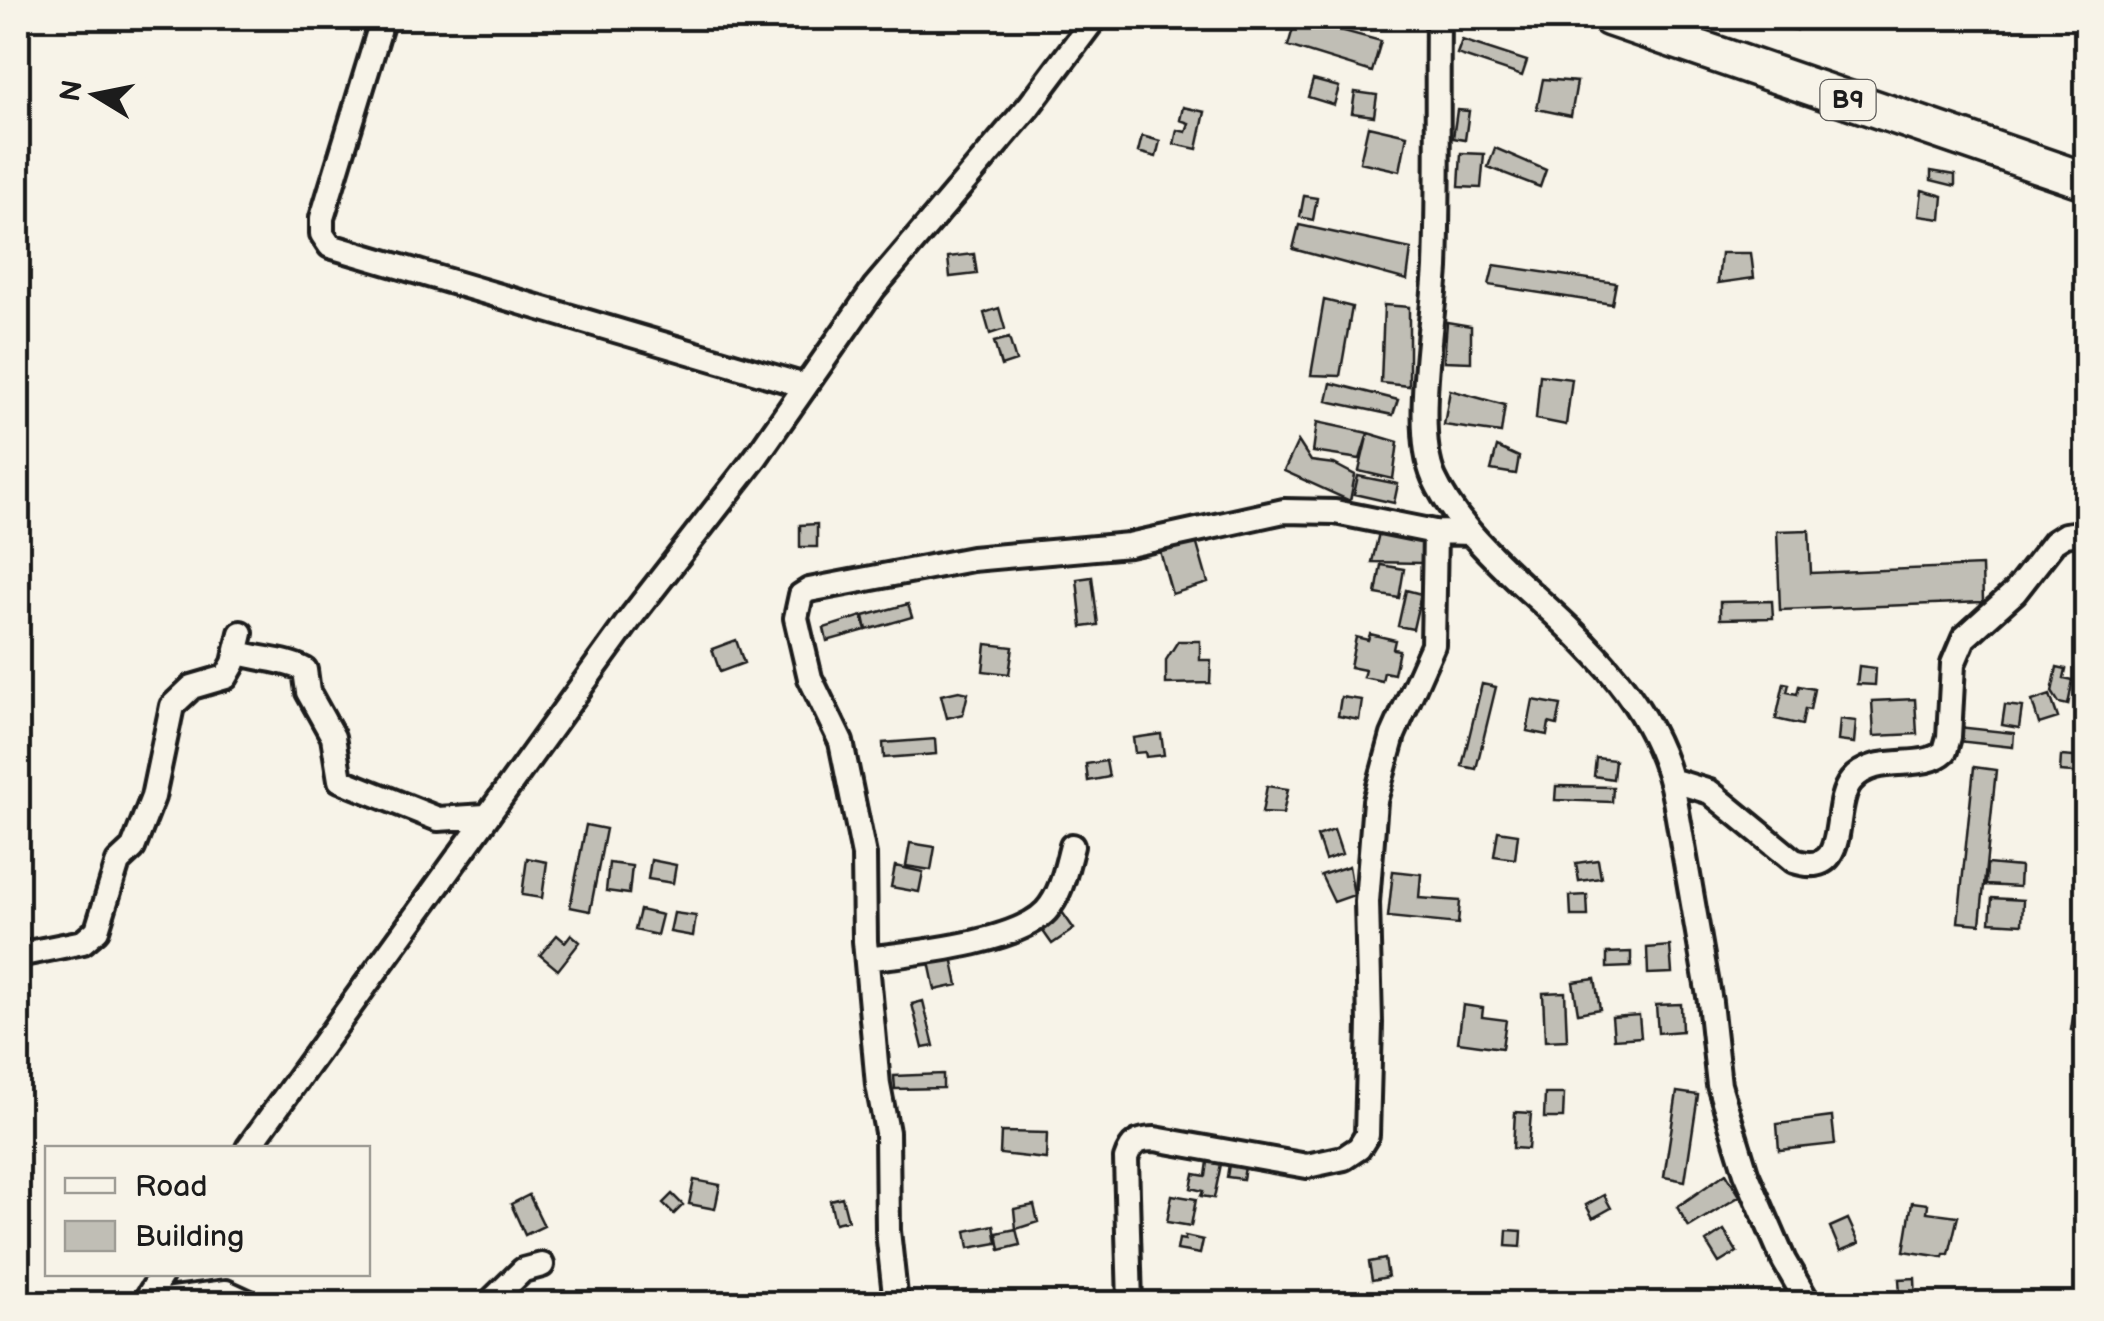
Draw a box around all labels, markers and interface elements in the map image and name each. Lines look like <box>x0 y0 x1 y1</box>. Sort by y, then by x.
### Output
north arrow <box>45 45 145 145</box>
text: N <box>54 78 90 104</box>
road number: B9 <box>1820 80 1876 120</box>
legend <box>45 1146 370 1276</box>
text: Road <box>135 1169 208 1205</box>
text: Building <box>135 1219 244 1255</box>

